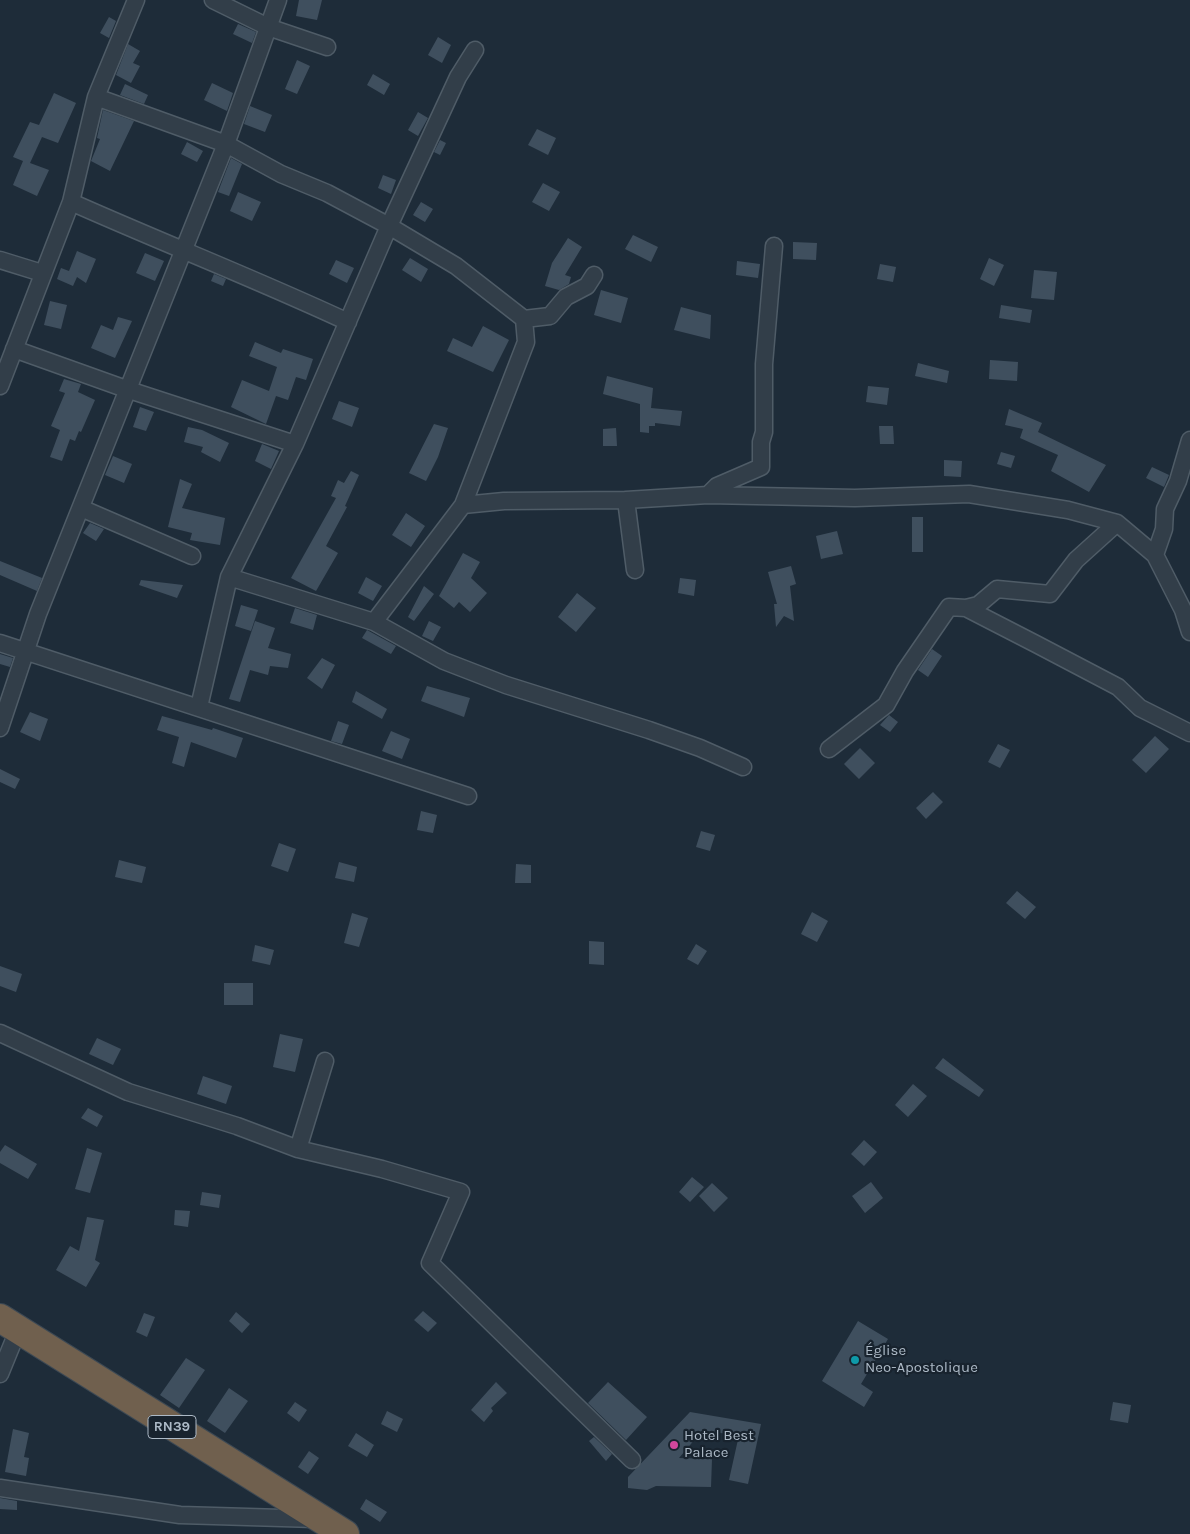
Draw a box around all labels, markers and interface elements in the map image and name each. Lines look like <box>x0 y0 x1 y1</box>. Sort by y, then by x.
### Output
place label: Église Neo-Apostolique <box>865 1342 978 1377</box>
marker: Église Neo-Apostolique <box>849 1354 861 1366</box>
road number: RN39 <box>148 1415 196 1438</box>
place label: Hotel Best Palace <box>684 1427 754 1462</box>
marker: Hotel Best Palace <box>668 1439 680 1451</box>

